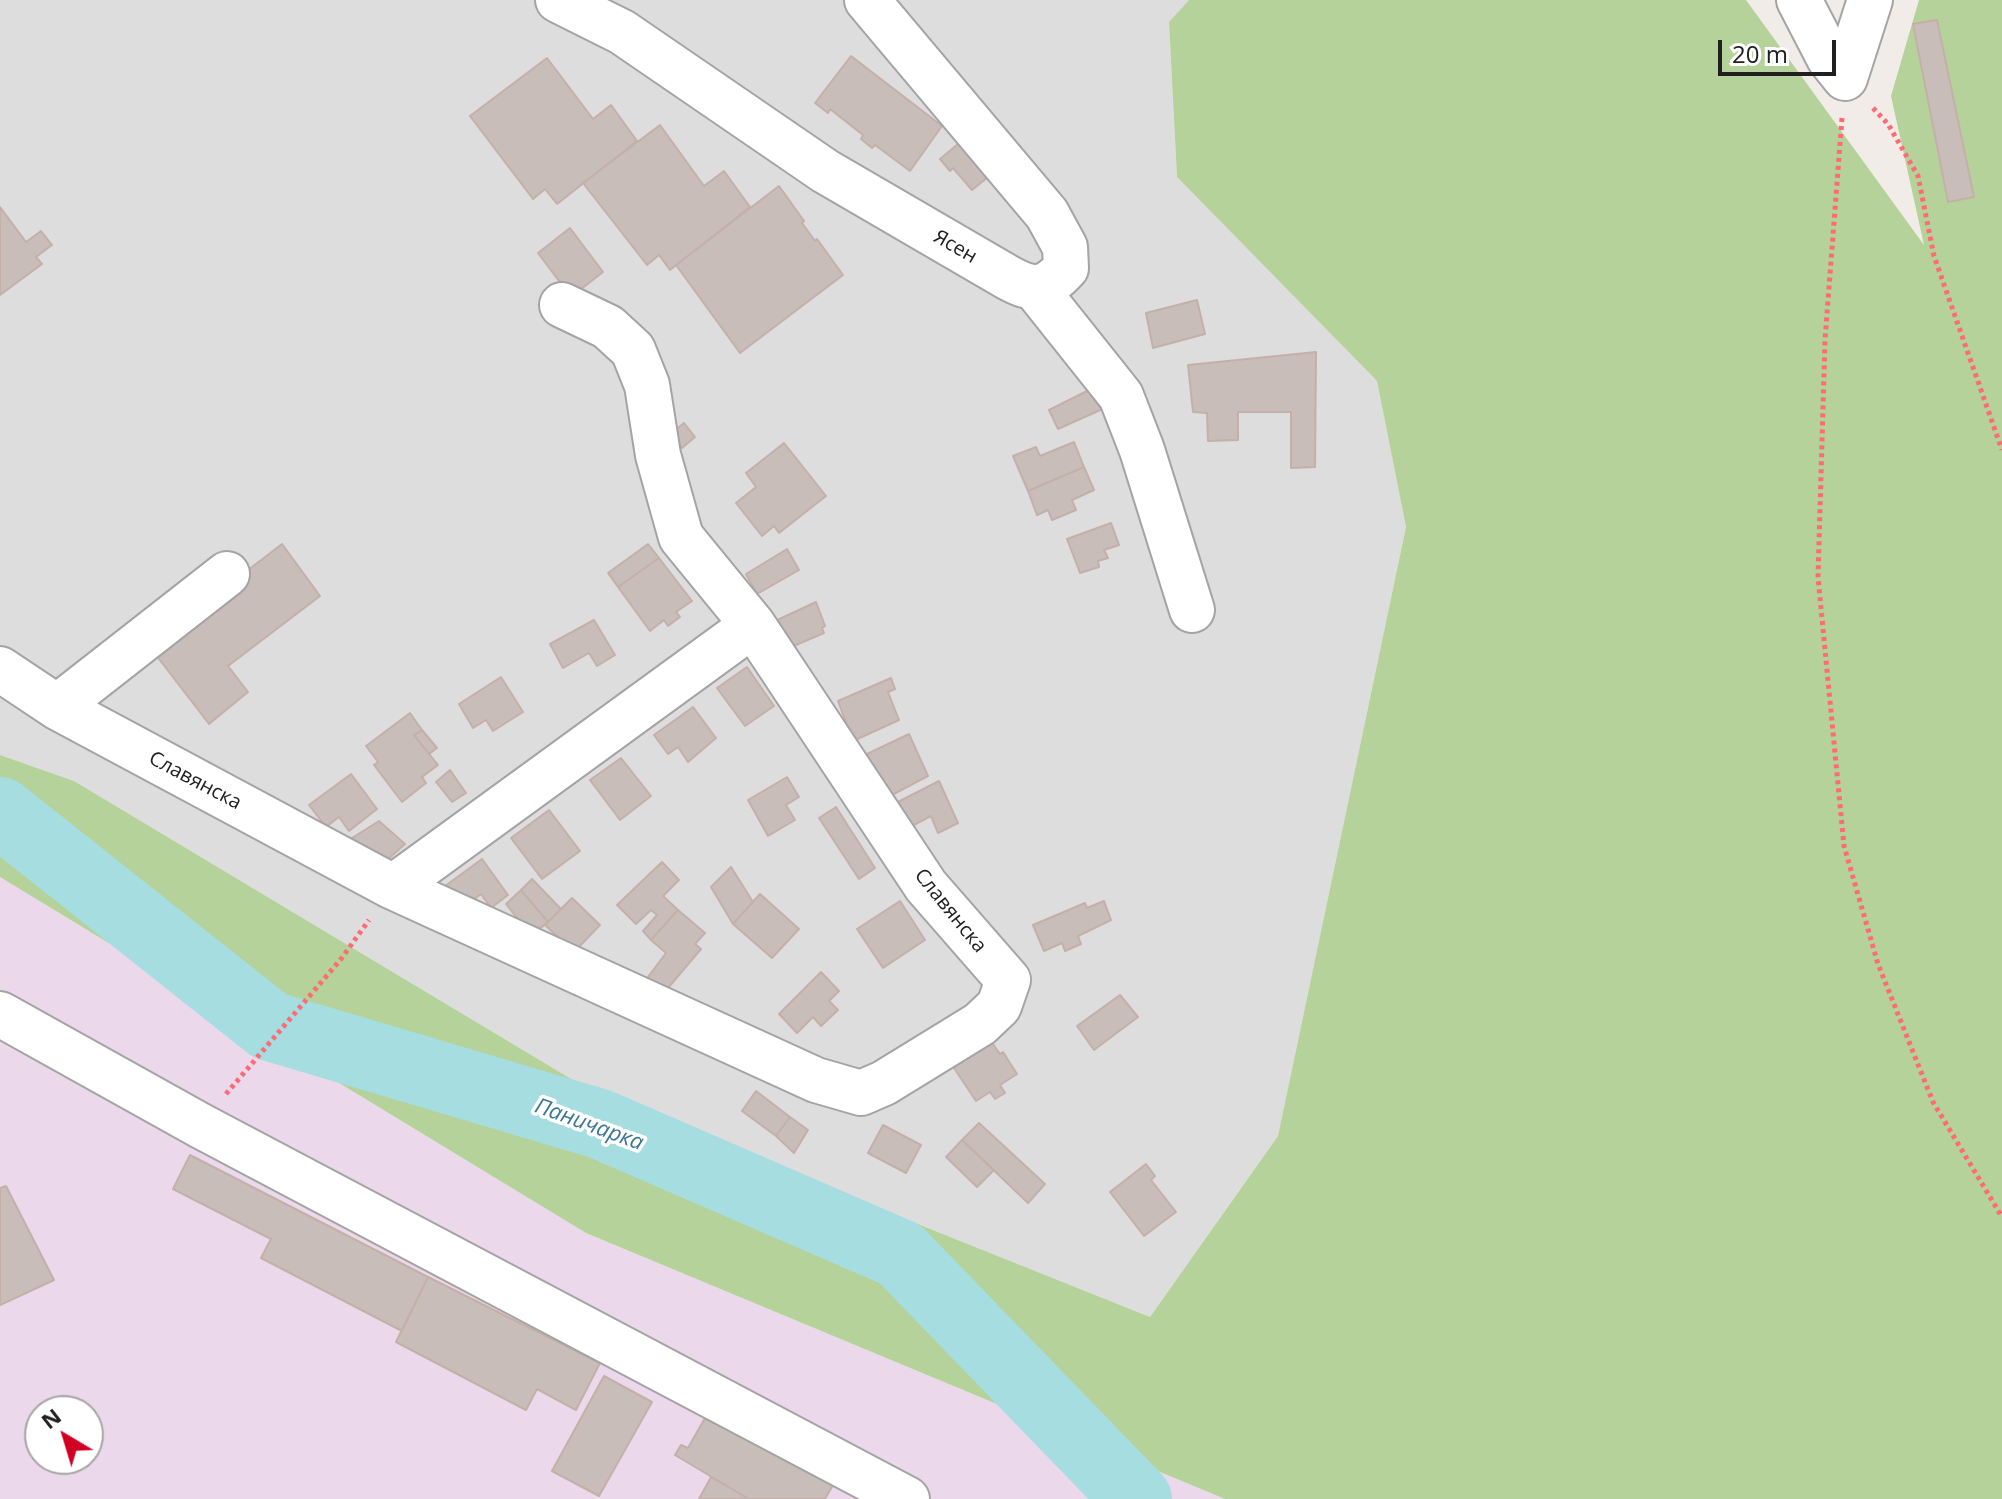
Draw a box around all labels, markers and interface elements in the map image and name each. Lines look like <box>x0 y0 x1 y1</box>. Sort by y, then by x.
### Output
scale bar <box>1722 24 1840 74</box>
text: 20 m <box>1732 37 1788 70</box>
street label: Ясен <box>929 225 981 269</box>
street label: Славянска <box>145 747 245 815</box>
street label: Славянска <box>909 864 991 958</box>
water label: Паничарка <box>531 1093 647 1157</box>
north arrow <box>24 1395 104 1475</box>
text: N <box>34 1400 67 1435</box>

